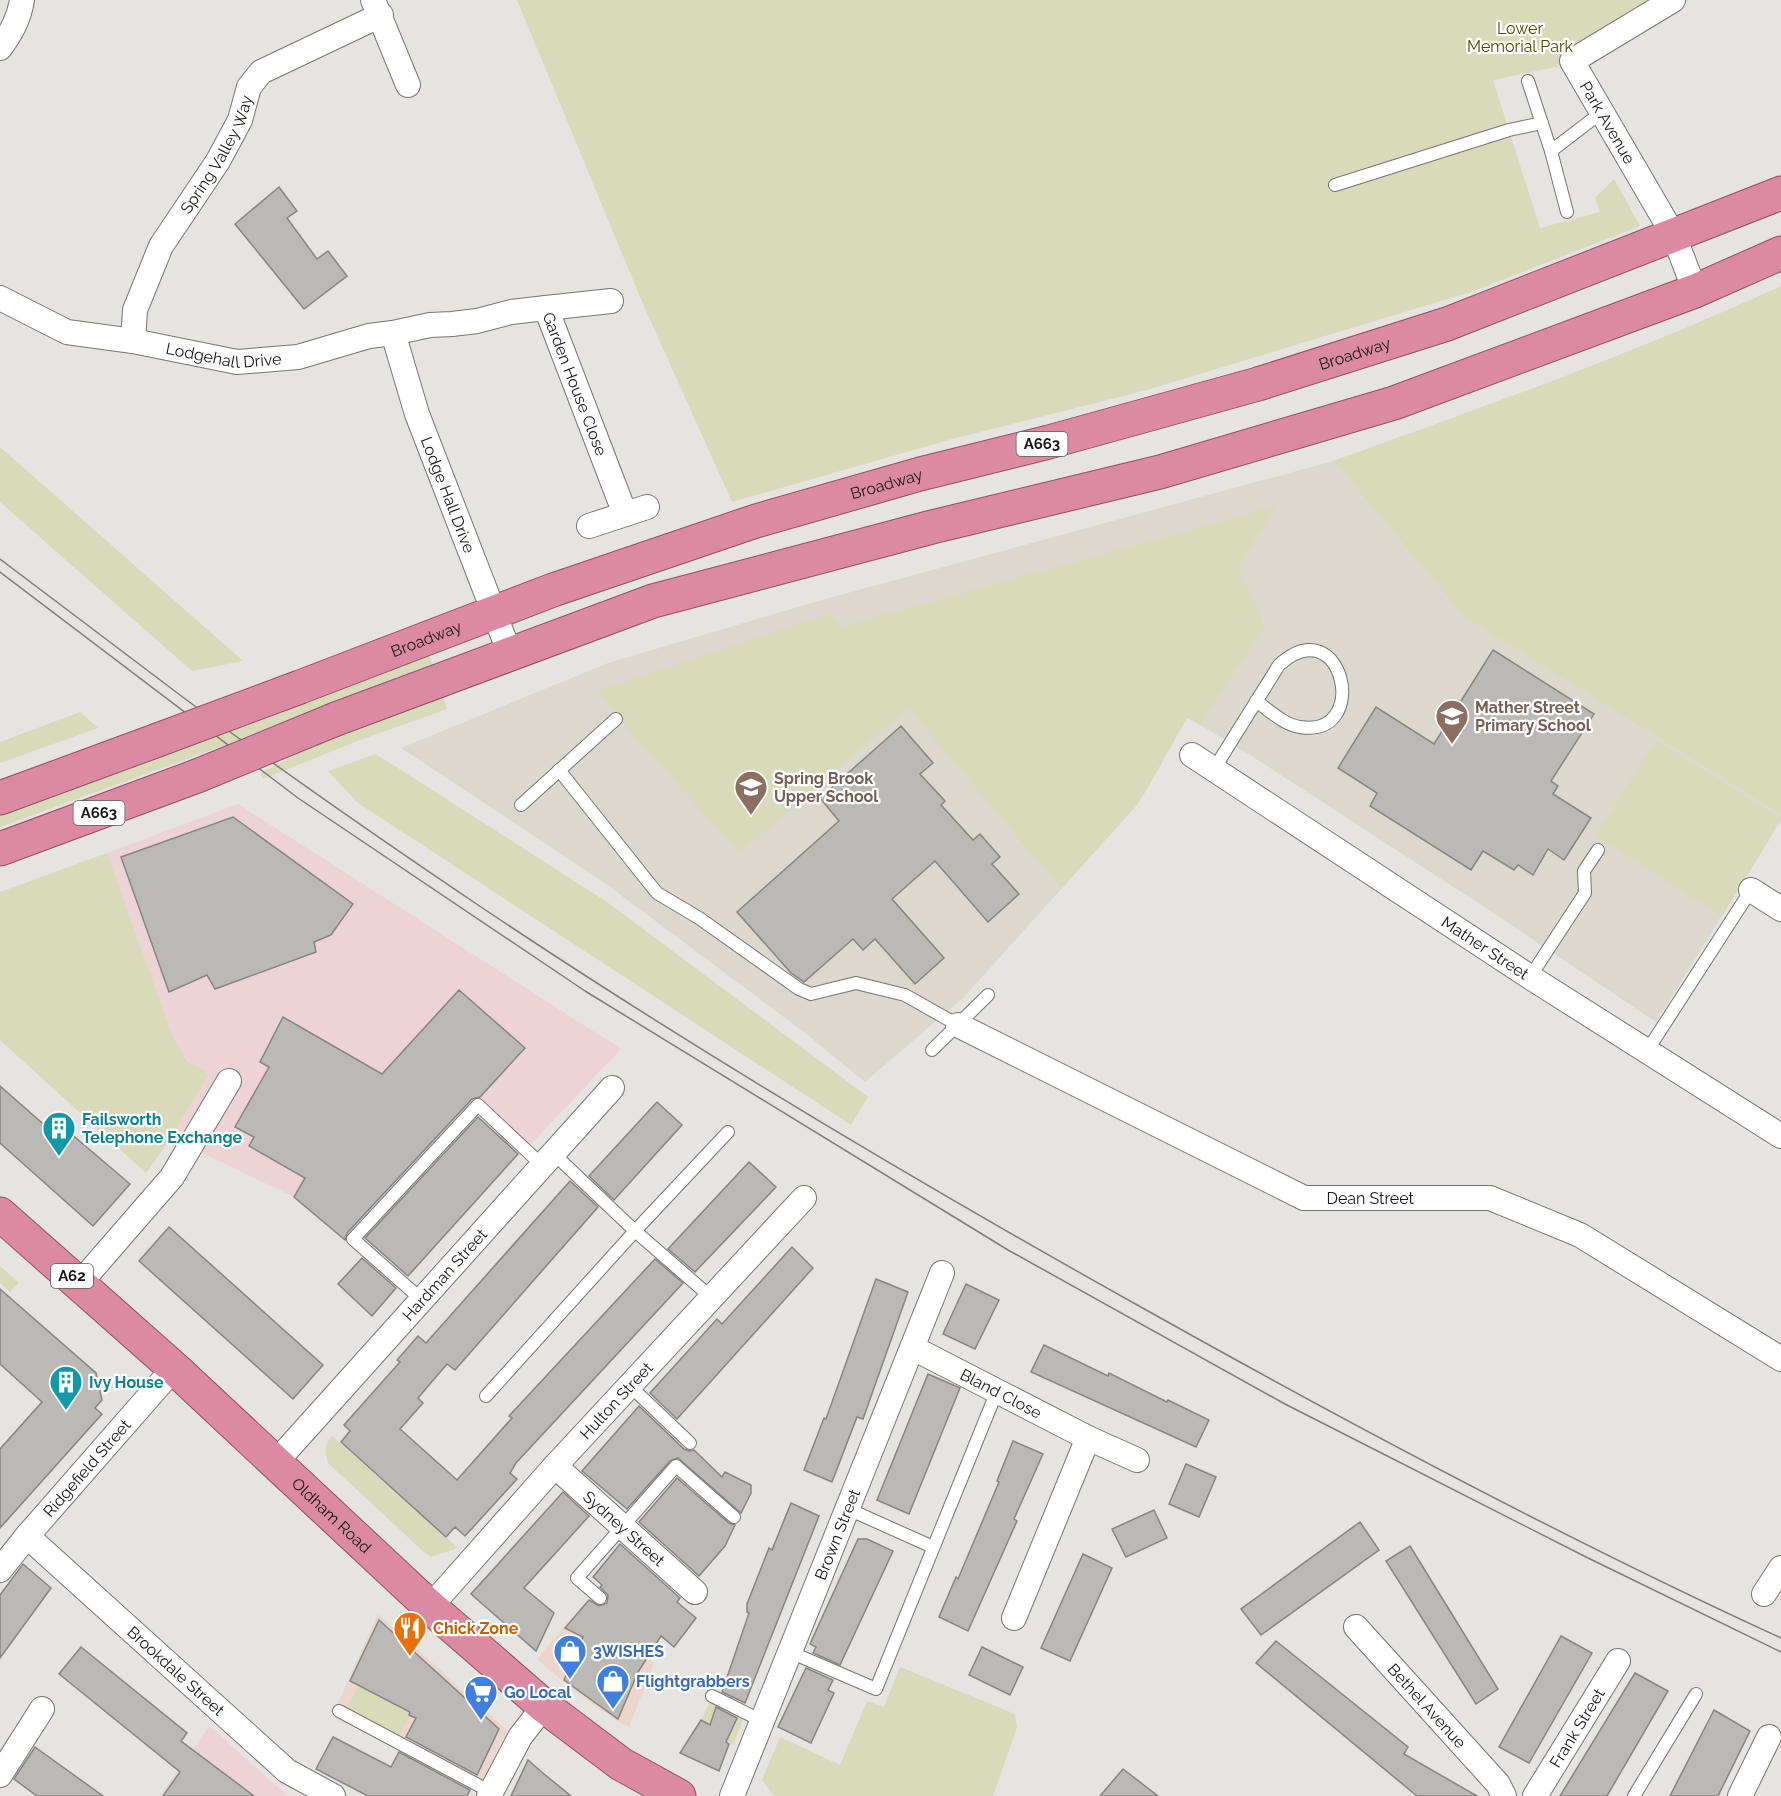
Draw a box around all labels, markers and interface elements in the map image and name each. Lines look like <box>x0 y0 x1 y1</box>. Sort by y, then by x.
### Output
park label: Lower Memorial Park <box>1467 19 1573 56</box>
street label: Park Avenue <box>1576 78 1639 167</box>
street label: Spring Valley Way <box>177 93 256 217</box>
street label: Garden House Close <box>538 310 611 459</box>
street label: Broadway <box>1316 333 1393 374</box>
street label: Lodgehall Drive <box>164 339 282 372</box>
road number: A663 <box>1016 432 1068 456</box>
street label: Lodge Hall Drive <box>417 434 479 556</box>
street label: Broadway <box>848 465 925 503</box>
street label: Broadway <box>388 617 465 661</box>
school or university icon: Mather Street Primary School <box>1434 698 1470 745</box>
place label: Mather Street Primary School <box>1475 698 1592 735</box>
school or university icon: Spring Brook Upper School <box>733 769 769 816</box>
place label: Spring Brook Upper School <box>774 769 879 806</box>
road number: A663 <box>74 801 124 825</box>
street label: Mather Street <box>1438 913 1533 984</box>
building icon: Failsworth Telephone Exchange <box>41 1110 77 1157</box>
place label: Failsworth Telephone Exchange <box>82 1110 243 1147</box>
street label: Dean Street <box>1326 1189 1415 1208</box>
street label: Hardman Street <box>399 1224 491 1325</box>
road number: A62 <box>51 1264 93 1288</box>
street label: Hulton Street <box>576 1358 657 1443</box>
building icon: Ivy House <box>48 1364 84 1411</box>
street label: Bland Close <box>957 1365 1045 1423</box>
place label: Ivy House <box>89 1373 164 1392</box>
street label: Ridgefield Street <box>39 1415 135 1521</box>
street label: Oldham Road <box>288 1474 375 1557</box>
street label: Brown Street <box>811 1486 864 1583</box>
street label: Sydney Street <box>579 1487 669 1571</box>
restaurant icon: Chick Zone <box>392 1610 428 1657</box>
place label: Chick Zone <box>433 1619 519 1638</box>
street label: Brookdale Street <box>123 1622 229 1720</box>
shop icon: 3WISHES <box>552 1633 588 1680</box>
place label: 3WISHES <box>593 1642 664 1661</box>
street label: Bethel Avenue <box>1384 1660 1470 1752</box>
shop icon: Flightgrabbers <box>595 1663 631 1710</box>
place label: Flightgrabbers <box>636 1672 750 1691</box>
supermarket icon: Go Local <box>463 1674 499 1721</box>
place label: Go Local <box>504 1683 572 1702</box>
street label: Frank Street <box>1546 1684 1609 1771</box>

